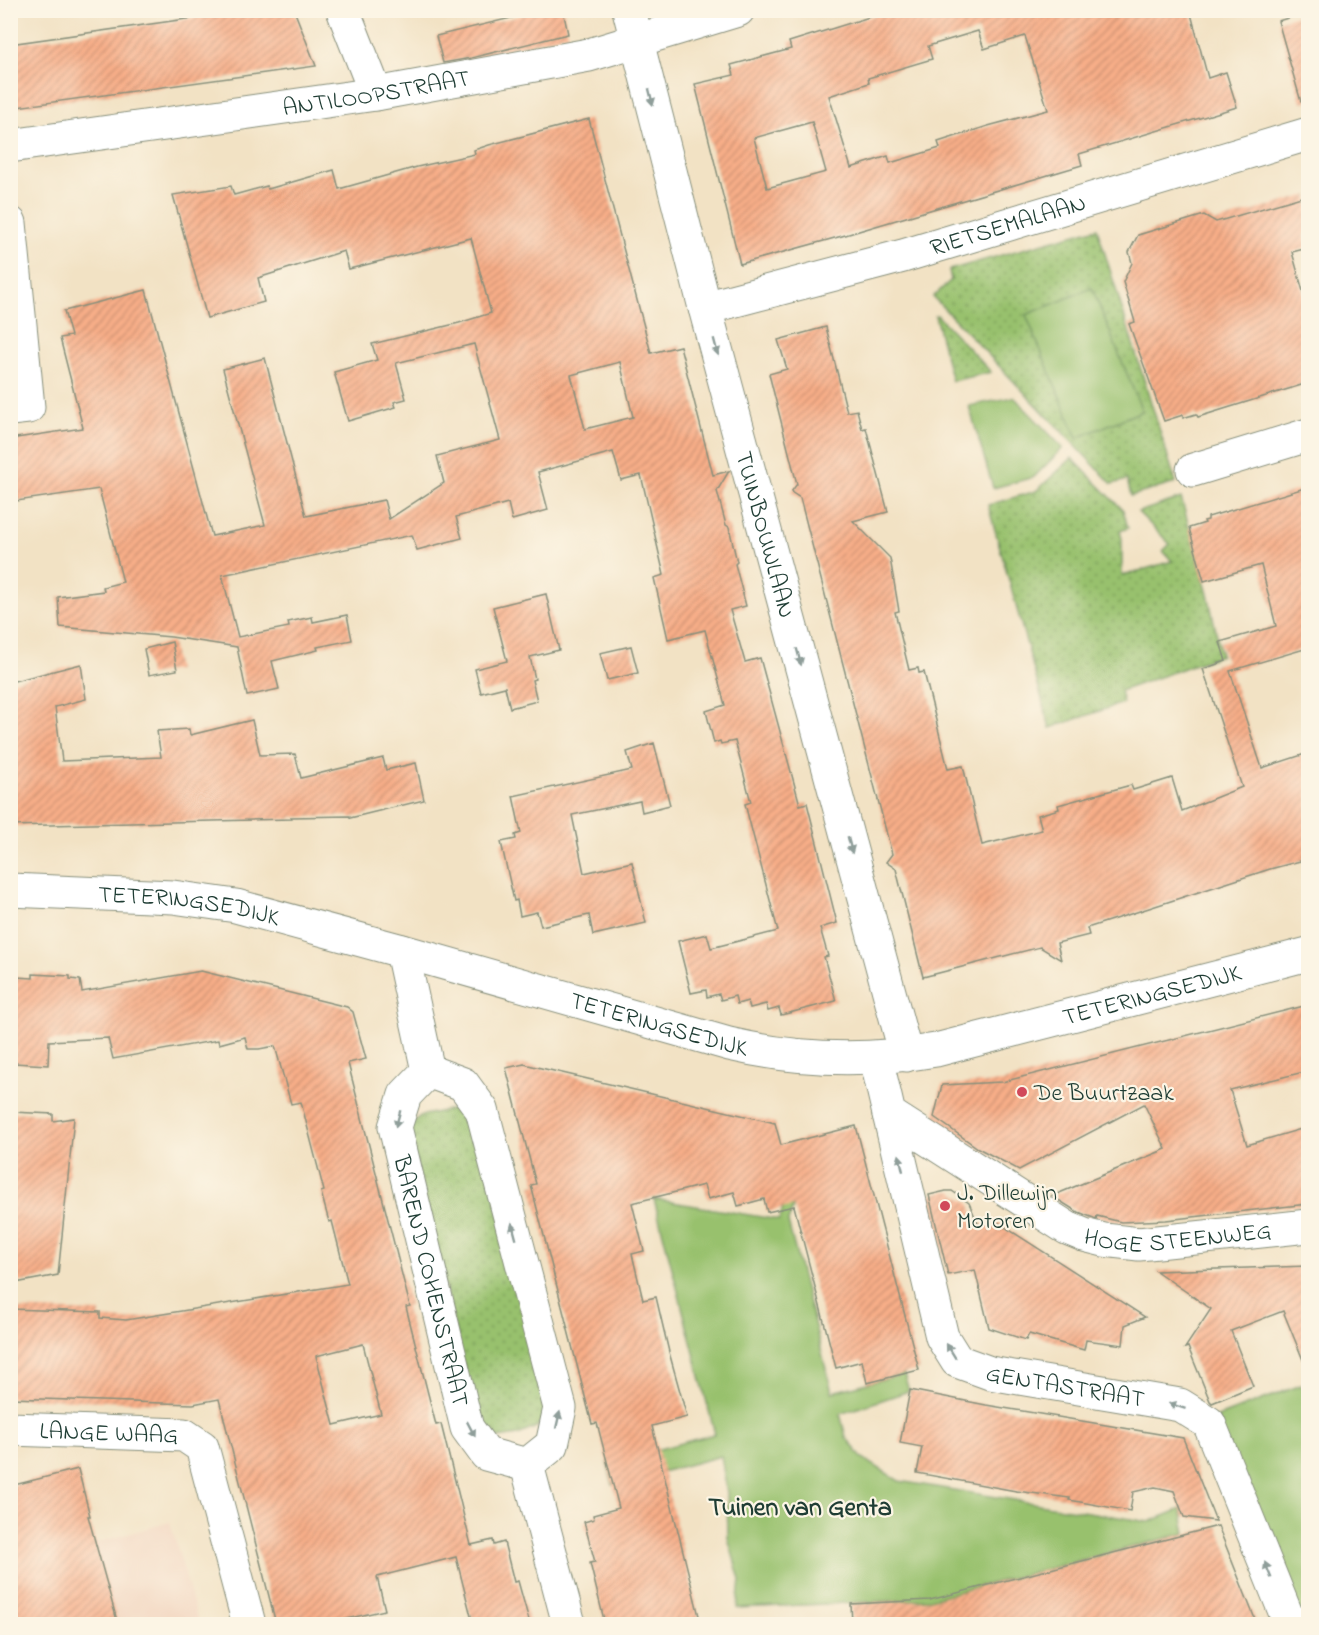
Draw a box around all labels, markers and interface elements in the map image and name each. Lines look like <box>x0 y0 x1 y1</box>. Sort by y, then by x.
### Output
street label: ANTILOOPSTRAAT <box>281 62 473 127</box>
one-way arrow <box>647 88 656 106</box>
street label: RIETSEMALAAN <box>926 187 1091 267</box>
one-way arrow <box>711 338 721 356</box>
street label: TUINBOUWLAAN <box>724 448 803 622</box>
one-way arrow <box>795 648 804 666</box>
one-way arrow <box>845 836 855 854</box>
street label: TETERINGSEDIJK <box>97 879 284 937</box>
street label: TETERINGSEDIJK <box>1059 957 1246 1037</box>
street label: TETERINGSEDIJK <box>565 985 751 1068</box>
place label: De Buurtzaak <box>1033 1077 1174 1112</box>
marker: De Buurtzaak <box>1015 1085 1029 1099</box>
one-way arrow <box>393 1110 402 1128</box>
street label: BAREND COHENSTRAAT <box>382 1151 476 1411</box>
one-way arrow <box>895 1154 905 1173</box>
place label: J. Dillewijn Motoren <box>957 1177 1057 1240</box>
marker: J. Dillewijn Motoren <box>938 1199 952 1213</box>
street label: HOGE STEENWEG <box>1080 1215 1273 1264</box>
one-way arrow <box>509 1222 519 1240</box>
one-way arrow <box>945 1343 956 1359</box>
street label: GENTASTRAAT <box>983 1358 1147 1419</box>
one-way arrow <box>1168 1401 1186 1410</box>
one-way arrow <box>554 1410 563 1429</box>
street label: LANGE WAAG <box>39 1415 179 1455</box>
one-way arrow <box>466 1421 475 1438</box>
district label: Tuinen van Genta <box>708 1490 892 1528</box>
one-way arrow <box>1263 1561 1273 1579</box>

